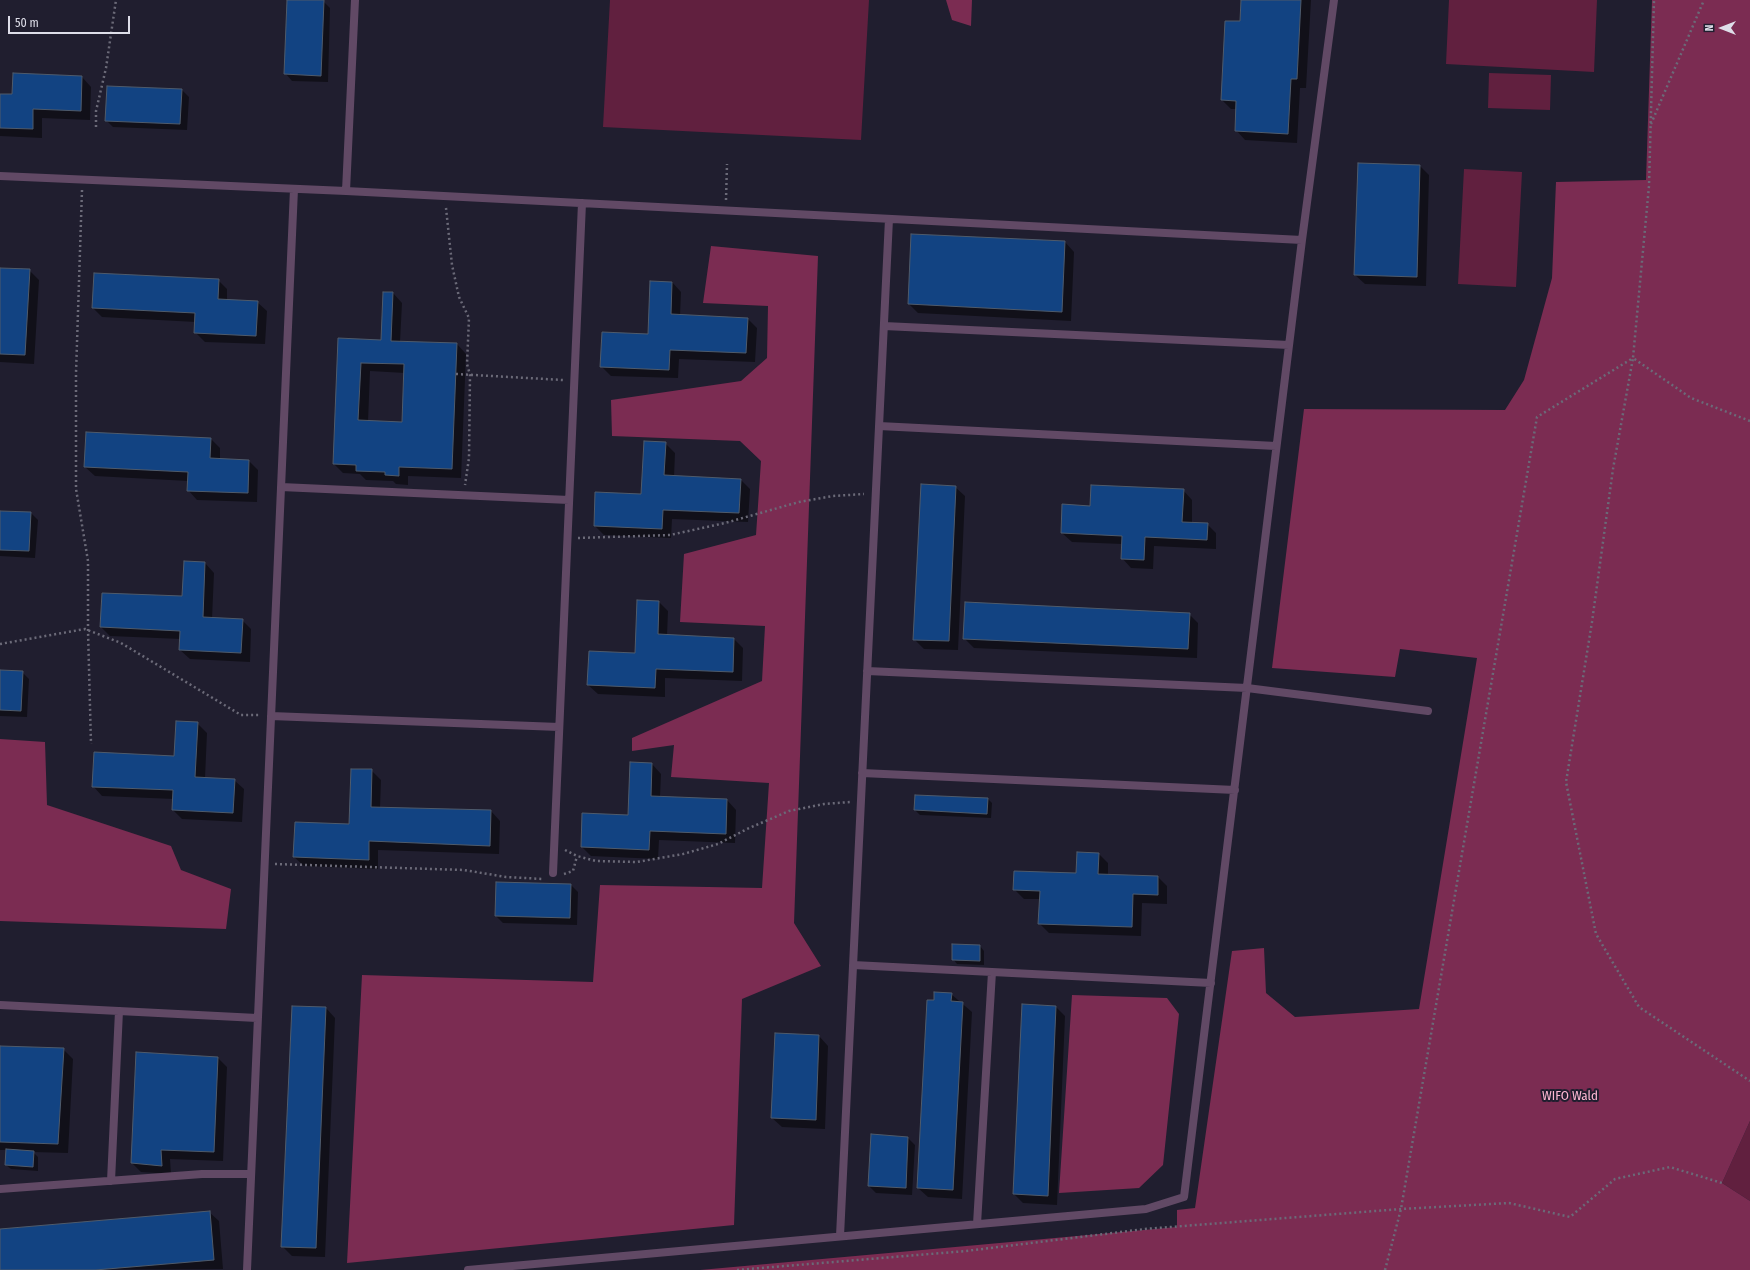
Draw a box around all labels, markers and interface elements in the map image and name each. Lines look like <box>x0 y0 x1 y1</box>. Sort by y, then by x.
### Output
scale bar <box>10 8 132 34</box>
north arrow <box>1702 8 1742 48</box>
text: 50 m <box>15 16 39 30</box>
text: N <box>1703 25 1716 31</box>
park label: WIFO Wald <box>1542 1088 1598 1104</box>

